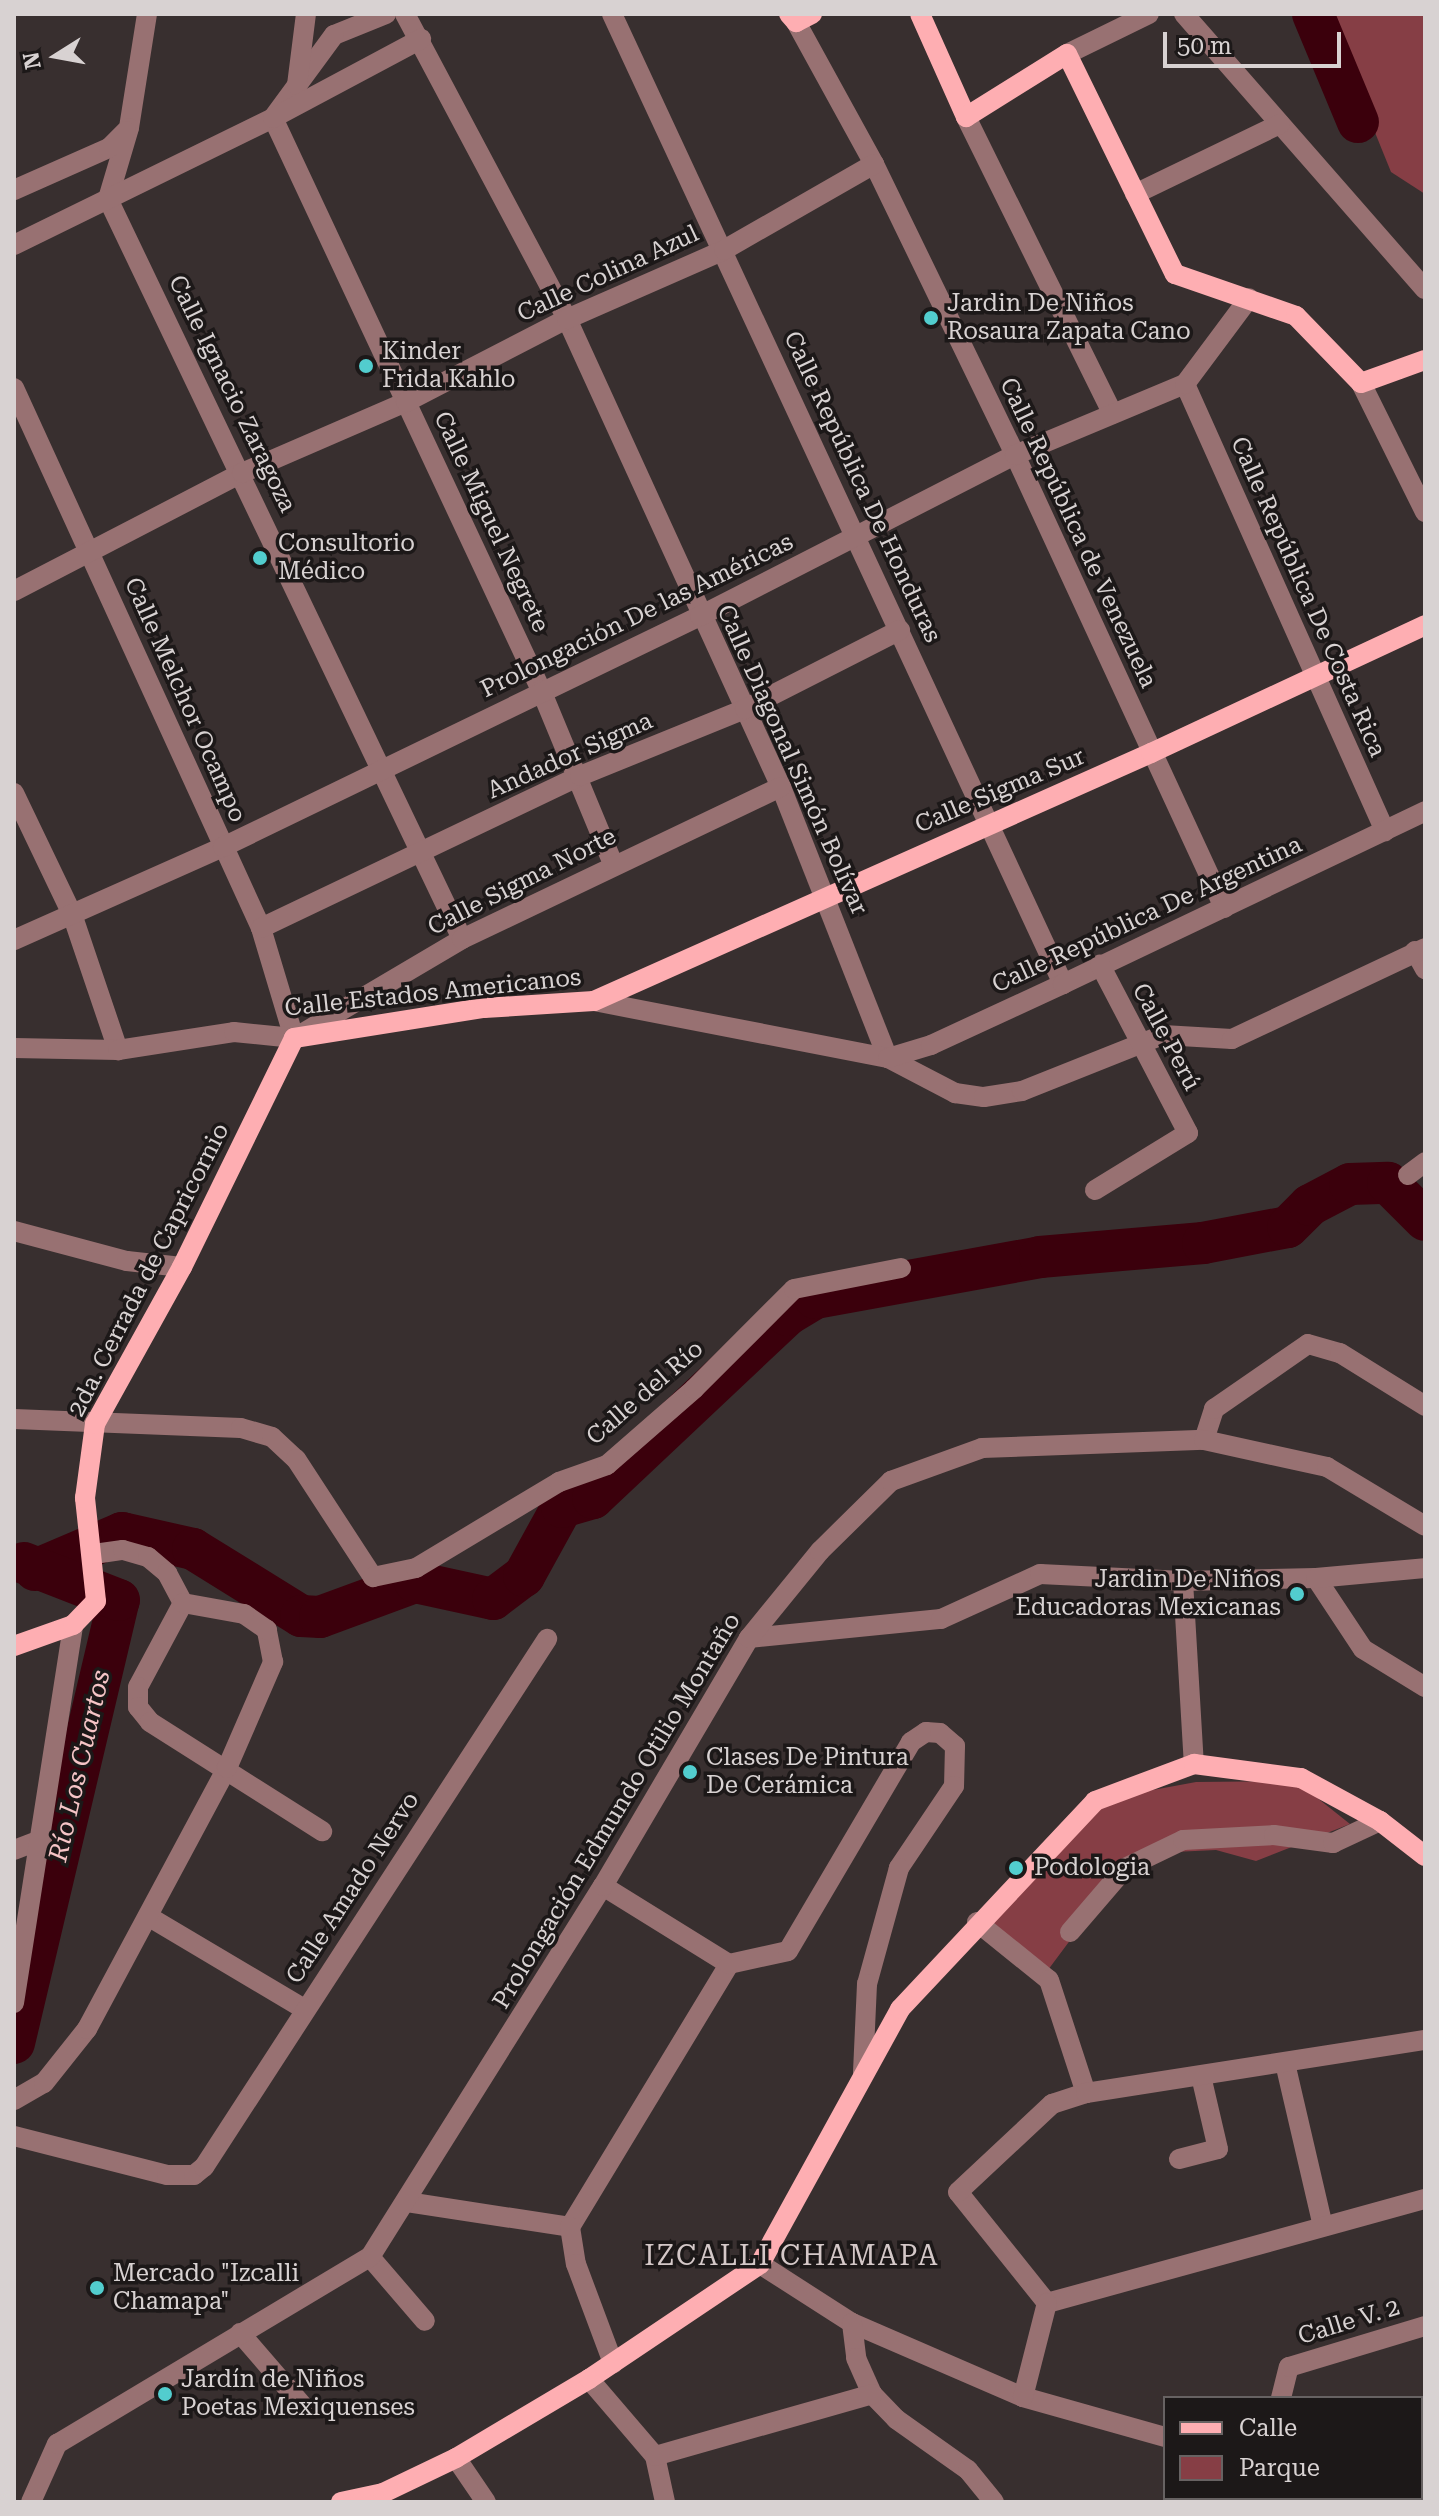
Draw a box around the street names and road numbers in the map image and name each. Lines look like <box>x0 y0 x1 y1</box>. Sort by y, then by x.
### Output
street label: Calle Colina Azul <box>513 219 703 329</box>
street label: Calle Ignacio Zaragoza <box>162 271 302 517</box>
street label: Calle República De Honduras <box>777 327 947 647</box>
street label: Calle República de Venezuela <box>993 373 1163 693</box>
street label: Calle Miguel Negrete <box>427 407 555 637</box>
street label: Calle República De Costa Rica <box>1224 432 1392 762</box>
street label: Prolongación De las Américas <box>476 528 798 704</box>
street label: Calle Melchor Ocampo <box>118 573 252 827</box>
street label: Calle Diagonal Simón Bolívar <box>710 601 874 919</box>
street label: Andador Sigma <box>483 707 657 805</box>
street label: Calle Sigma Sur <box>911 742 1089 840</box>
street label: Calle Sigma Norte <box>423 822 621 942</box>
street label: Calle República De Argentina <box>988 830 1306 1000</box>
street label: Calle Estados Americanos <box>283 963 583 1023</box>
street label: Calle Perú <box>1126 978 1206 1096</box>
street label: 2da. Cerrada de Capricornio <box>62 1119 236 1421</box>
street label: Calle del Río <box>581 1335 709 1451</box>
street label: Prolongación Edmundo Otilio Montaño <box>487 1608 747 2014</box>
street label: Calle Amado Nervo <box>280 1787 426 1989</box>
street label: Calle V. 2 <box>1295 2293 1403 2351</box>

